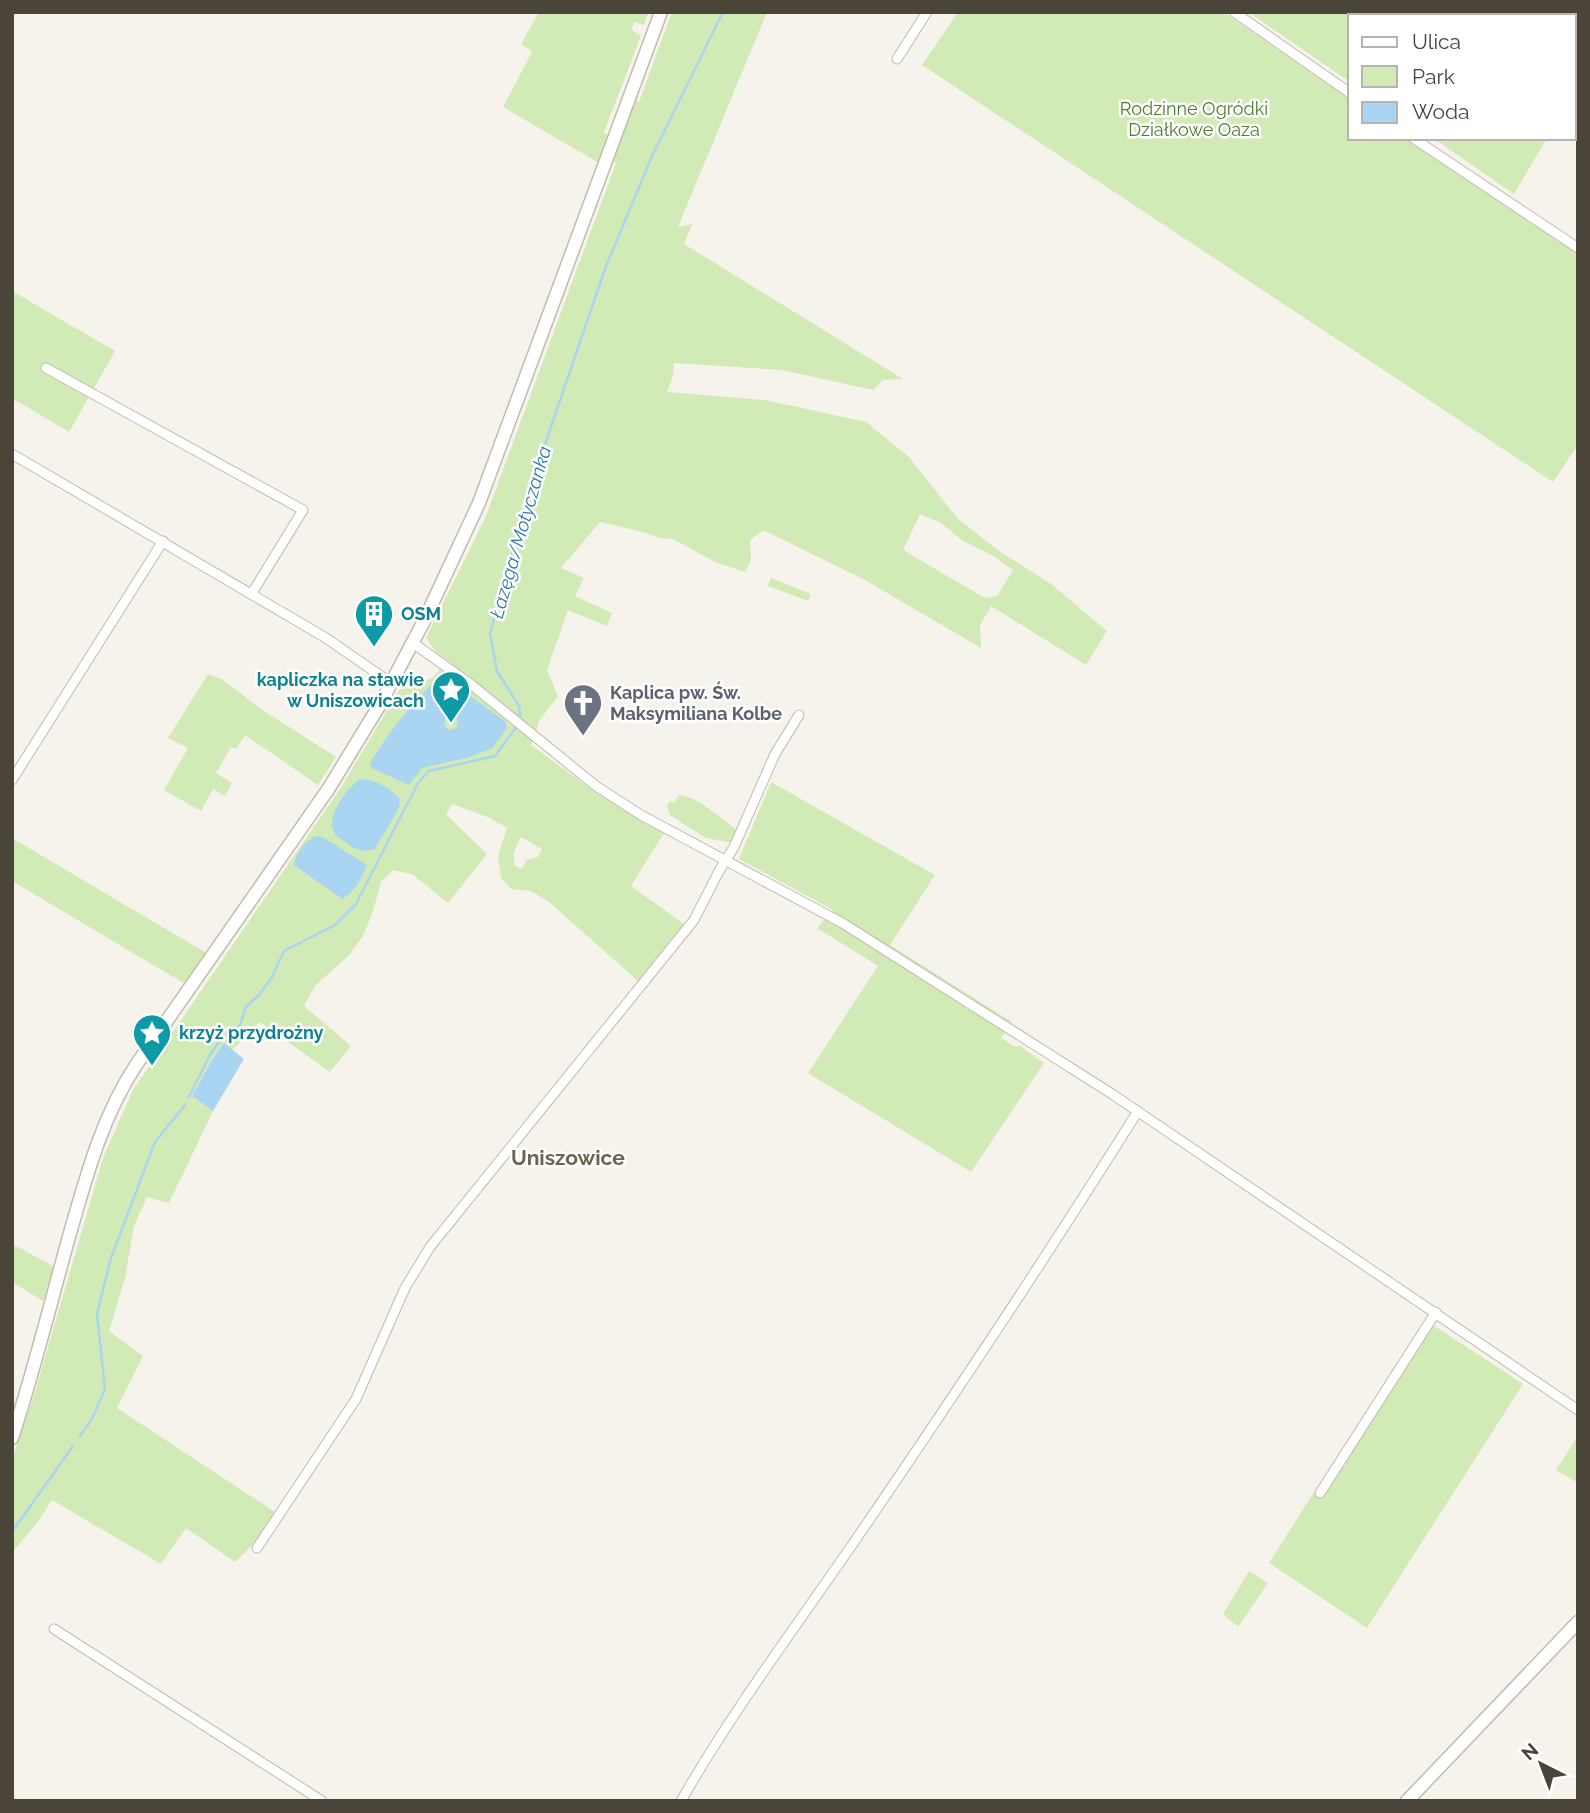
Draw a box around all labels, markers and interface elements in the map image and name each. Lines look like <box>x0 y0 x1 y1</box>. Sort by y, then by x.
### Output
legend <box>1348 14 1576 140</box>
text: Ulica <box>1412 29 1461 54</box>
text: Park <box>1412 64 1455 89</box>
park label: Rodzinne Ogródki Działkowe Oaza <box>1120 98 1268 140</box>
text: Woda <box>1412 99 1470 124</box>
water label: Łazęga/Motyczanka <box>485 443 555 621</box>
building icon: OSM <box>353 593 395 648</box>
place label: OSM <box>401 603 441 624</box>
place label: kapliczka na stawie w Uniszowicach <box>257 669 424 711</box>
place icon: kapliczka na stawie w Uniszowicach <box>430 669 472 724</box>
place label: Kaplica pw. Św. Maksymiliana Kolbe <box>610 681 782 724</box>
church icon: Kaplica pw. Św. Maksymiliana Kolbe <box>562 682 604 737</box>
place icon: krzyż przydrożny <box>131 1012 173 1067</box>
place label: krzyż przydrożny <box>179 1022 324 1043</box>
district label: Uniszowice <box>511 1145 625 1170</box>
north arrow <box>1506 1729 1576 1799</box>
text: N <box>1517 1738 1542 1764</box>

